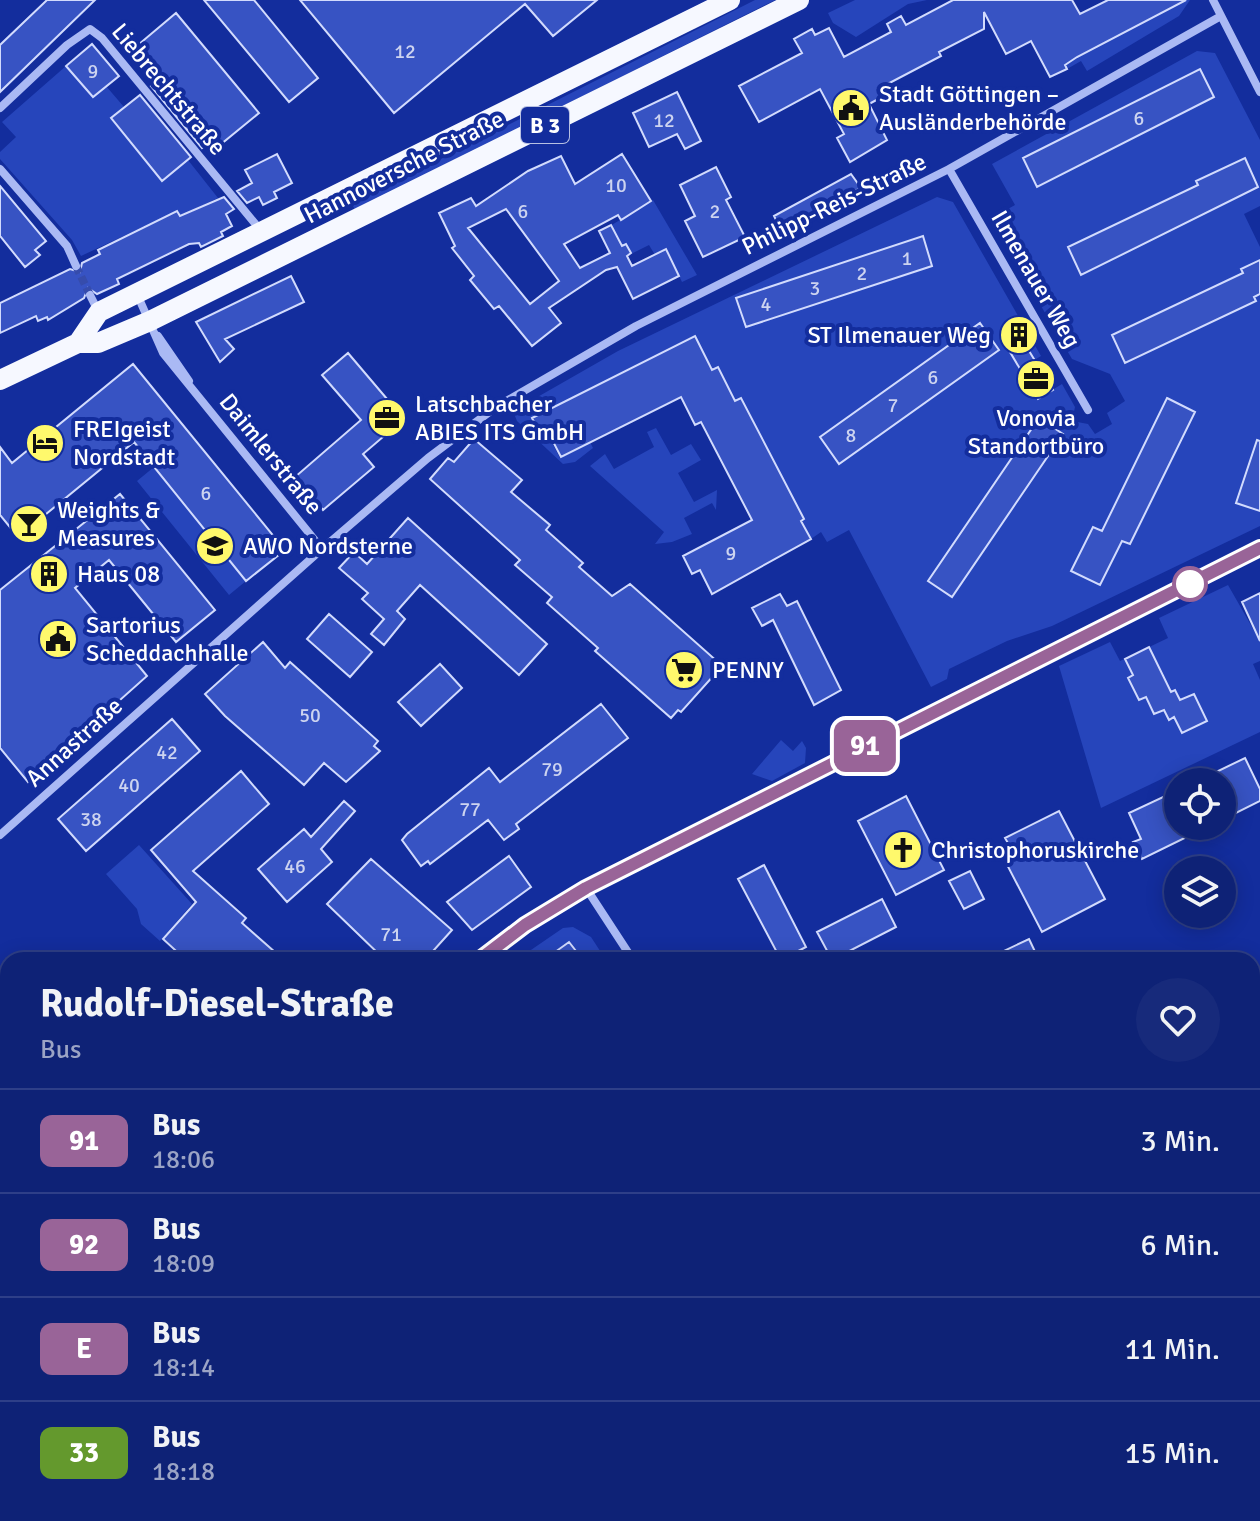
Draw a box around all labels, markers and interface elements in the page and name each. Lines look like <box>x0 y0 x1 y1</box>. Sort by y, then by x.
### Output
street label: Liebrechtstraße <box>105 17 233 161</box>
house number: 12 <box>394 39 416 64</box>
house number: 9 <box>88 59 98 84</box>
place label: Stadt Göttingen – Ausländerbehörde <box>879 79 1067 137</box>
public building icon: Stadt Göttingen – Ausländerbehörde <box>830 87 872 129</box>
street label: Hannoversche Straße <box>299 104 509 230</box>
house number: 6 <box>1134 106 1144 131</box>
road number: B 3 <box>521 107 569 143</box>
house number: 12 <box>653 108 675 133</box>
street label: Philipp-Reis-Straße <box>737 146 931 262</box>
house number: 10 <box>605 173 627 198</box>
house number: 6 <box>518 199 528 224</box>
house number: 2 <box>710 199 720 224</box>
street label: Ilmenauer Weg <box>985 205 1087 353</box>
house number: 1 <box>902 246 912 271</box>
house number: 2 <box>857 261 867 286</box>
house number: 3 <box>810 276 820 301</box>
house number: 4 <box>761 292 772 317</box>
building icon: ST Ilmenauer Weg <box>998 314 1040 356</box>
place label: ST Ilmenauer Weg <box>807 320 991 350</box>
office icon: Vonovia Standortbüro <box>1015 358 1057 400</box>
house number: 6 <box>928 365 938 390</box>
street label: Daimlerstraße <box>213 387 329 521</box>
place label: Latschbacher ABIES ITS GmbH <box>415 389 584 447</box>
house number: 7 <box>888 393 898 418</box>
office icon: Latschbacher ABIES ITS GmbH <box>366 397 408 439</box>
place label: Vonovia Standortbüro <box>968 403 1104 461</box>
place label: FREIgeist Nordstadt <box>73 414 175 472</box>
hotel icon: FREIgeist Nordstadt <box>24 422 66 464</box>
house number: 8 <box>846 423 856 448</box>
house number: 6 <box>201 481 211 506</box>
place label: Weights & Measures <box>57 495 160 553</box>
bar icon: Weights & Measures <box>8 503 50 545</box>
school or university icon: AWO Nordsterne <box>194 525 236 567</box>
place label: AWO Nordsterne <box>243 531 413 561</box>
house number: 9 <box>726 541 736 566</box>
building icon: Haus 08 <box>28 553 70 595</box>
place label: Haus 08 <box>77 559 160 589</box>
unlabelled marker <box>1173 567 1207 601</box>
place label: Sartorius Scheddachhalle <box>86 610 248 668</box>
public building icon: Sartorius Scheddachhalle <box>37 618 79 660</box>
supermarket icon: PENNY <box>663 649 705 691</box>
place label: PENNY <box>712 655 784 685</box>
street label: Annastraße <box>19 691 129 793</box>
house number: 50 <box>299 703 321 728</box>
line badge: 91 <box>829 720 901 772</box>
text: 91 <box>850 729 880 763</box>
house number: 42 <box>156 740 178 765</box>
house number: 79 <box>541 757 563 782</box>
map controls <box>1164 768 1236 928</box>
button: locate <box>1164 768 1236 840</box>
house number: 40 <box>118 773 140 798</box>
house number: 77 <box>459 797 481 822</box>
house number: 38 <box>80 807 102 832</box>
church icon: Christophoruskirche <box>882 829 924 871</box>
place label: Christophoruskirche <box>931 835 1139 865</box>
house number: 46 <box>284 854 306 879</box>
button: layers <box>1164 856 1236 928</box>
house number: 71 <box>380 922 402 947</box>
button: heart <box>1136 978 1220 1062</box>
text: Rudolf-Diesel-Straße <box>40 980 394 1027</box>
text: Bus <box>40 1034 81 1066</box>
text: Bus <box>152 1107 200 1144</box>
text: 3 Min. <box>1141 1123 1220 1160</box>
text: 91 <box>69 1124 99 1158</box>
text: 18:06 <box>152 1144 215 1176</box>
text: Bus <box>152 1211 200 1248</box>
text: 6 Min. <box>1141 1227 1220 1264</box>
text: 92 <box>69 1228 99 1262</box>
text: 18:09 <box>152 1248 215 1280</box>
text: Bus <box>152 1315 200 1352</box>
text: 11 Min. <box>1124 1331 1220 1368</box>
text: E <box>76 1332 92 1366</box>
text: 18:14 <box>152 1352 215 1384</box>
text: Bus <box>152 1419 200 1456</box>
text: 15 Min. <box>1124 1435 1220 1472</box>
text: 33 <box>69 1436 99 1470</box>
text: 18:18 <box>152 1456 215 1488</box>

